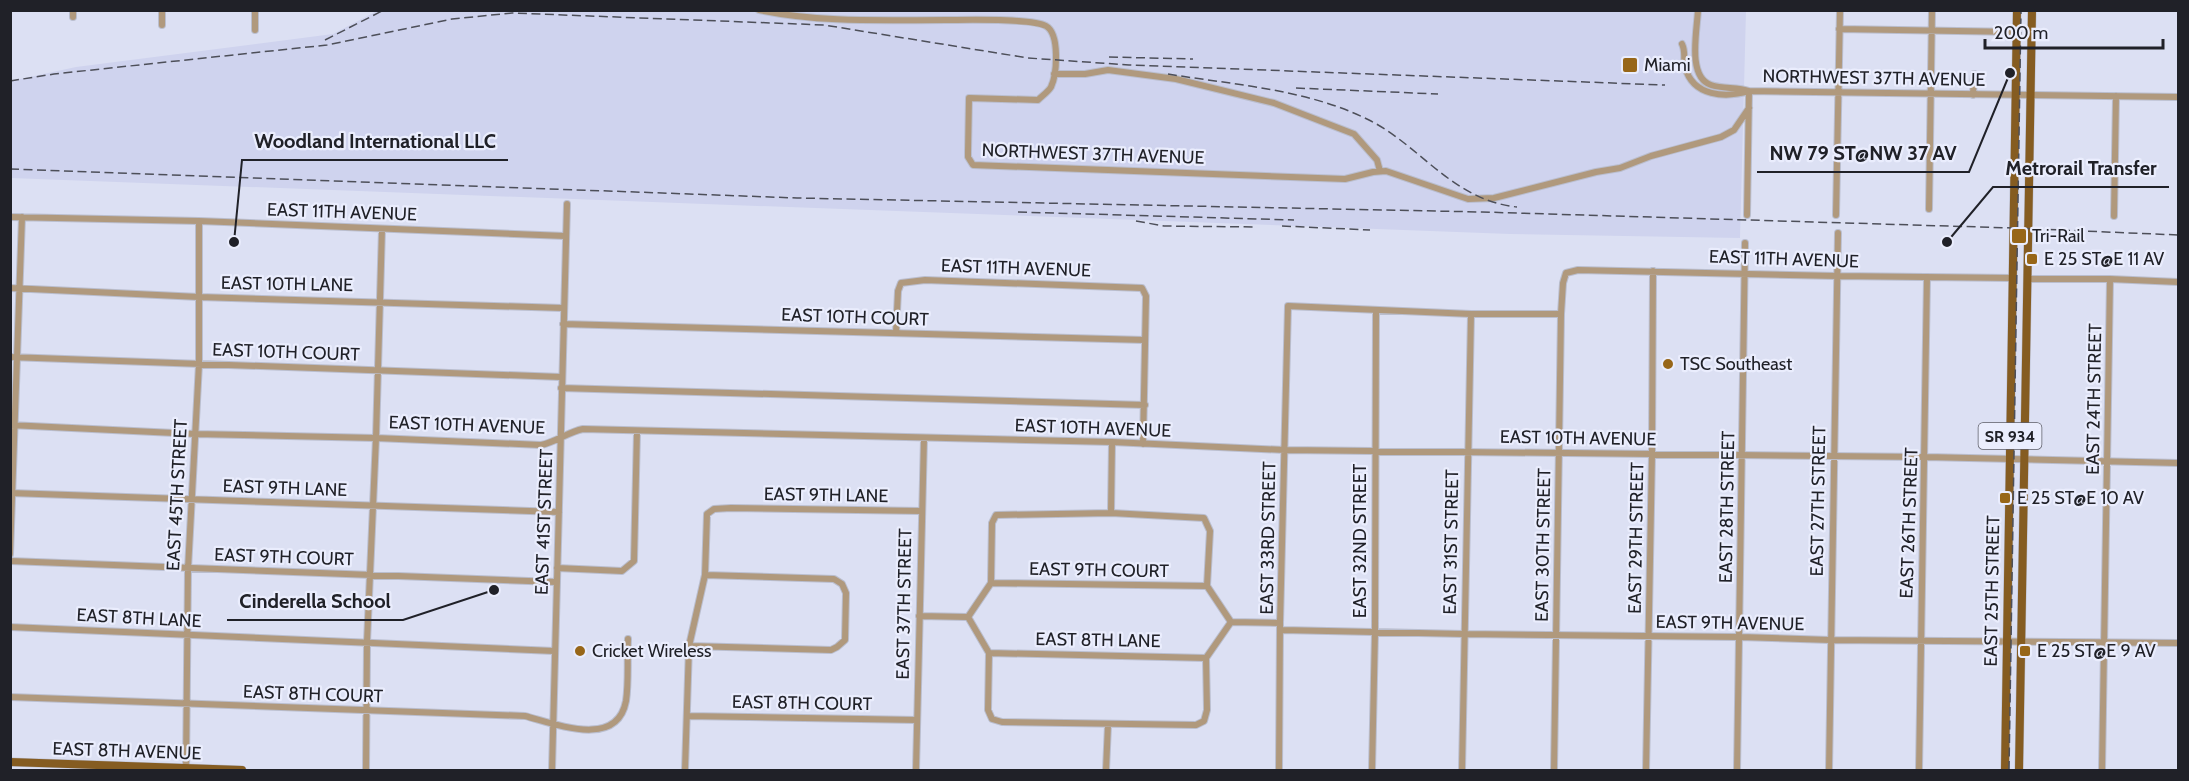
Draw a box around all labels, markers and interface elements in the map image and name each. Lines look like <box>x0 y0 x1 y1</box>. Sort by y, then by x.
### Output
scale bar <box>1985 12 2164 50</box>
text: 200 m <box>1994 22 2048 44</box>
place label: Miami <box>1644 54 1691 76</box>
marker: Miami <box>1621 56 1639 74</box>
street label: NORTHWEST 37TH AVENUE <box>1762 65 1986 91</box>
callout: Woodland International LLC <box>242 122 508 160</box>
text: Woodland International LLC <box>254 129 496 153</box>
callout: NW 79 ST@NW 37 AV <box>1757 134 1969 172</box>
street label: NORTHWEST 37TH AVENUE <box>981 139 1205 169</box>
text: NW 79 ST@NW 37 AV <box>1769 141 1957 165</box>
callout: Metrorail Transfer <box>1993 149 2169 187</box>
text: Metrorail Transfer <box>2005 156 2157 180</box>
street label: EAST 11TH AVENUE <box>267 198 417 226</box>
place label: Tri-Rail <box>2032 225 2085 247</box>
marker: Tri-Rail <box>2010 227 2028 245</box>
street label: EAST 11TH AVENUE <box>1709 245 1859 273</box>
place label: E 25 ST@E 11 AV <box>2044 248 2164 270</box>
marker: E 25 ST@E 11 AV <box>2025 252 2039 266</box>
street label: EAST 11TH AVENUE <box>941 254 1091 282</box>
street label: EAST 10TH LANE <box>221 272 353 296</box>
street label: EAST 10TH COURT <box>781 303 930 331</box>
street label: EAST 24TH STREET <box>2082 323 2106 475</box>
street label: EAST 10TH COURT <box>212 338 361 366</box>
place label: TSC Southeast <box>1680 353 1792 375</box>
marker: TSC Southeast <box>1661 357 1675 371</box>
street label: EAST 10TH AVENUE <box>388 411 546 439</box>
street label: EAST 10TH AVENUE <box>1014 414 1172 442</box>
street label: EAST 45TH STREET <box>162 418 192 572</box>
road number: SR 934 <box>1978 423 2042 449</box>
street label: EAST 27TH STREET <box>1806 425 1830 577</box>
street label: EAST 10TH AVENUE <box>1500 426 1656 450</box>
street label: EAST 28TH STREET <box>1715 430 1739 583</box>
street label: EAST 26TH STREET <box>1895 447 1923 599</box>
street label: EAST 41ST STREET <box>530 448 558 595</box>
street label: EAST 33RD STREET <box>1256 461 1280 615</box>
street label: EAST 29TH STREET <box>1624 462 1648 614</box>
street label: EAST 32ND STREET <box>1349 463 1371 618</box>
street label: EAST 30TH STREET <box>1531 467 1555 622</box>
street label: EAST 31ST STREET <box>1439 469 1463 615</box>
street label: EAST 9TH LANE <box>222 475 348 501</box>
street label: EAST 9TH LANE <box>764 483 888 507</box>
place label: E 25 ST@E 10 AV <box>2017 487 2144 509</box>
marker: E 25 ST@E 10 AV <box>1998 491 2012 505</box>
street label: EAST 25TH STREET <box>1980 515 2004 667</box>
street label: EAST 37TH STREET <box>892 528 916 680</box>
street label: EAST 9TH COURT <box>214 544 355 570</box>
street label: EAST 9TH COURT <box>1029 558 1169 582</box>
callout: Cinderella School <box>227 582 403 620</box>
text: Cinderella School <box>239 589 391 613</box>
street label: EAST 8TH LANE <box>76 604 202 632</box>
street label: EAST 9TH AVENUE <box>1655 611 1805 635</box>
street label: EAST 8TH LANE <box>1035 628 1161 652</box>
place label: Cricket Wireless <box>592 640 711 662</box>
place label: E 25 ST@E 9 AV <box>2037 640 2156 662</box>
marker: Cricket Wireless <box>573 644 587 658</box>
marker: E 25 ST@E 9 AV <box>2018 644 2032 658</box>
street label: EAST 8TH COURT <box>243 681 384 707</box>
street label: EAST 8TH COURT <box>732 691 873 715</box>
street label: EAST 8TH AVENUE <box>52 737 202 765</box>

